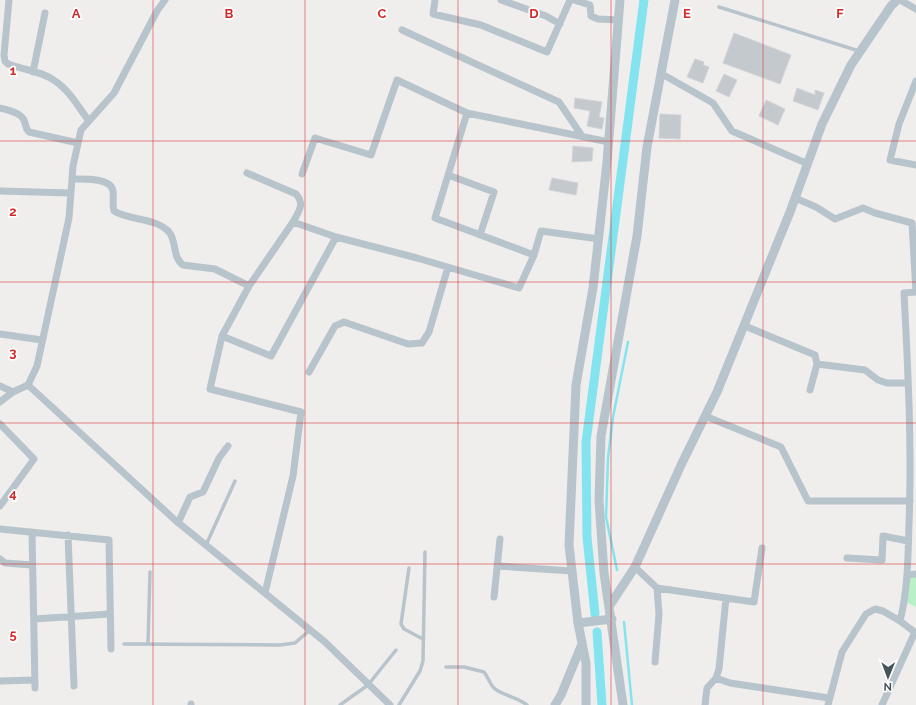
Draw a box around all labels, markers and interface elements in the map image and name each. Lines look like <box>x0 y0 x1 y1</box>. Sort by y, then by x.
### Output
text: A <box>72 6 81 21</box>
text: B <box>225 6 234 21</box>
text: C <box>378 6 387 21</box>
text: D <box>529 6 539 21</box>
text: E <box>683 6 691 21</box>
text: F <box>836 6 844 21</box>
text: 1 <box>10 63 17 78</box>
text: 2 <box>9 204 17 219</box>
text: 3 <box>9 345 17 360</box>
text: 4 <box>9 486 17 501</box>
text: 5 <box>9 627 17 642</box>
north arrow <box>868 657 908 697</box>
text: N <box>884 680 892 693</box>

